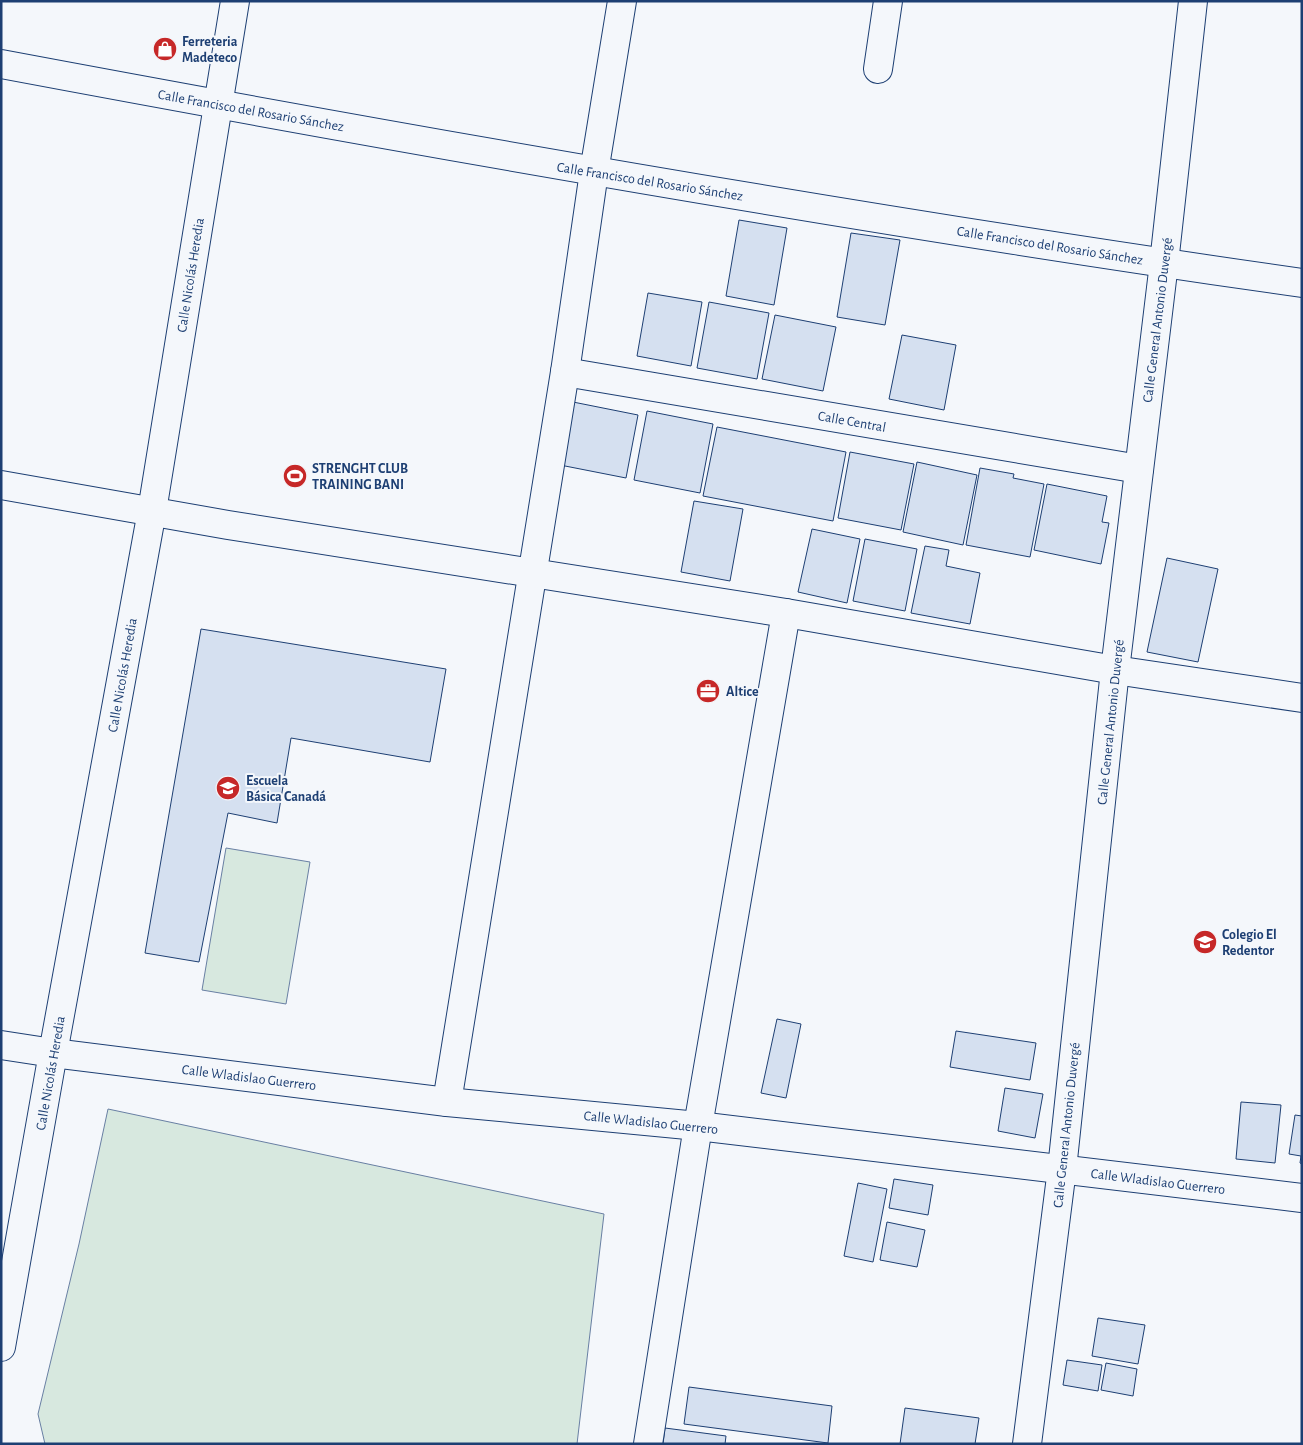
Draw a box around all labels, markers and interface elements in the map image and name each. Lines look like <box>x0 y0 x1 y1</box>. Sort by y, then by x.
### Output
place label: Ferreteria Madeteco <box>182 35 238 65</box>
shop icon: Ferreteria Madeteco <box>152 36 178 62</box>
street label: Calle Francisco del Rosario Sánchez <box>157 88 345 134</box>
street label: Calle Francisco del Rosario Sánchez <box>556 160 744 204</box>
street label: Calle Nicolás Heredia <box>175 216 207 333</box>
street label: Calle Francisco del Rosario Sánchez <box>956 224 1144 268</box>
street label: Calle General Antonio Duvergé <box>1141 237 1175 403</box>
street label: Calle Central <box>817 409 887 435</box>
place label: STRENGHT CLUB TRAINING BANI <box>312 462 408 492</box>
sports icon: STRENGHT CLUB TRAINING BANI <box>282 463 308 489</box>
street label: Calle Nicolás Heredia <box>106 616 140 733</box>
street label: Calle General Antonio Duvergé <box>1095 639 1127 806</box>
office icon: Altice <box>695 678 721 704</box>
place label: Altice <box>726 685 759 699</box>
place label: Escuela Básica Canadá <box>246 774 326 804</box>
school or university icon: Escuela Básica Canadá <box>215 775 241 801</box>
place label: Colegio El Redentor <box>1222 928 1277 958</box>
school or university icon: Colegio El Redentor <box>1192 929 1218 955</box>
street label: Calle Nicolás Heredia <box>34 1014 68 1131</box>
street label: Calle General Antonio Duvergé <box>1051 1042 1083 1209</box>
street label: Calle Wladislao Guerrero <box>181 1063 317 1093</box>
street label: Calle Wladislao Guerrero <box>583 1109 719 1137</box>
street label: Calle Wladislao Guerrero <box>1090 1167 1226 1197</box>

